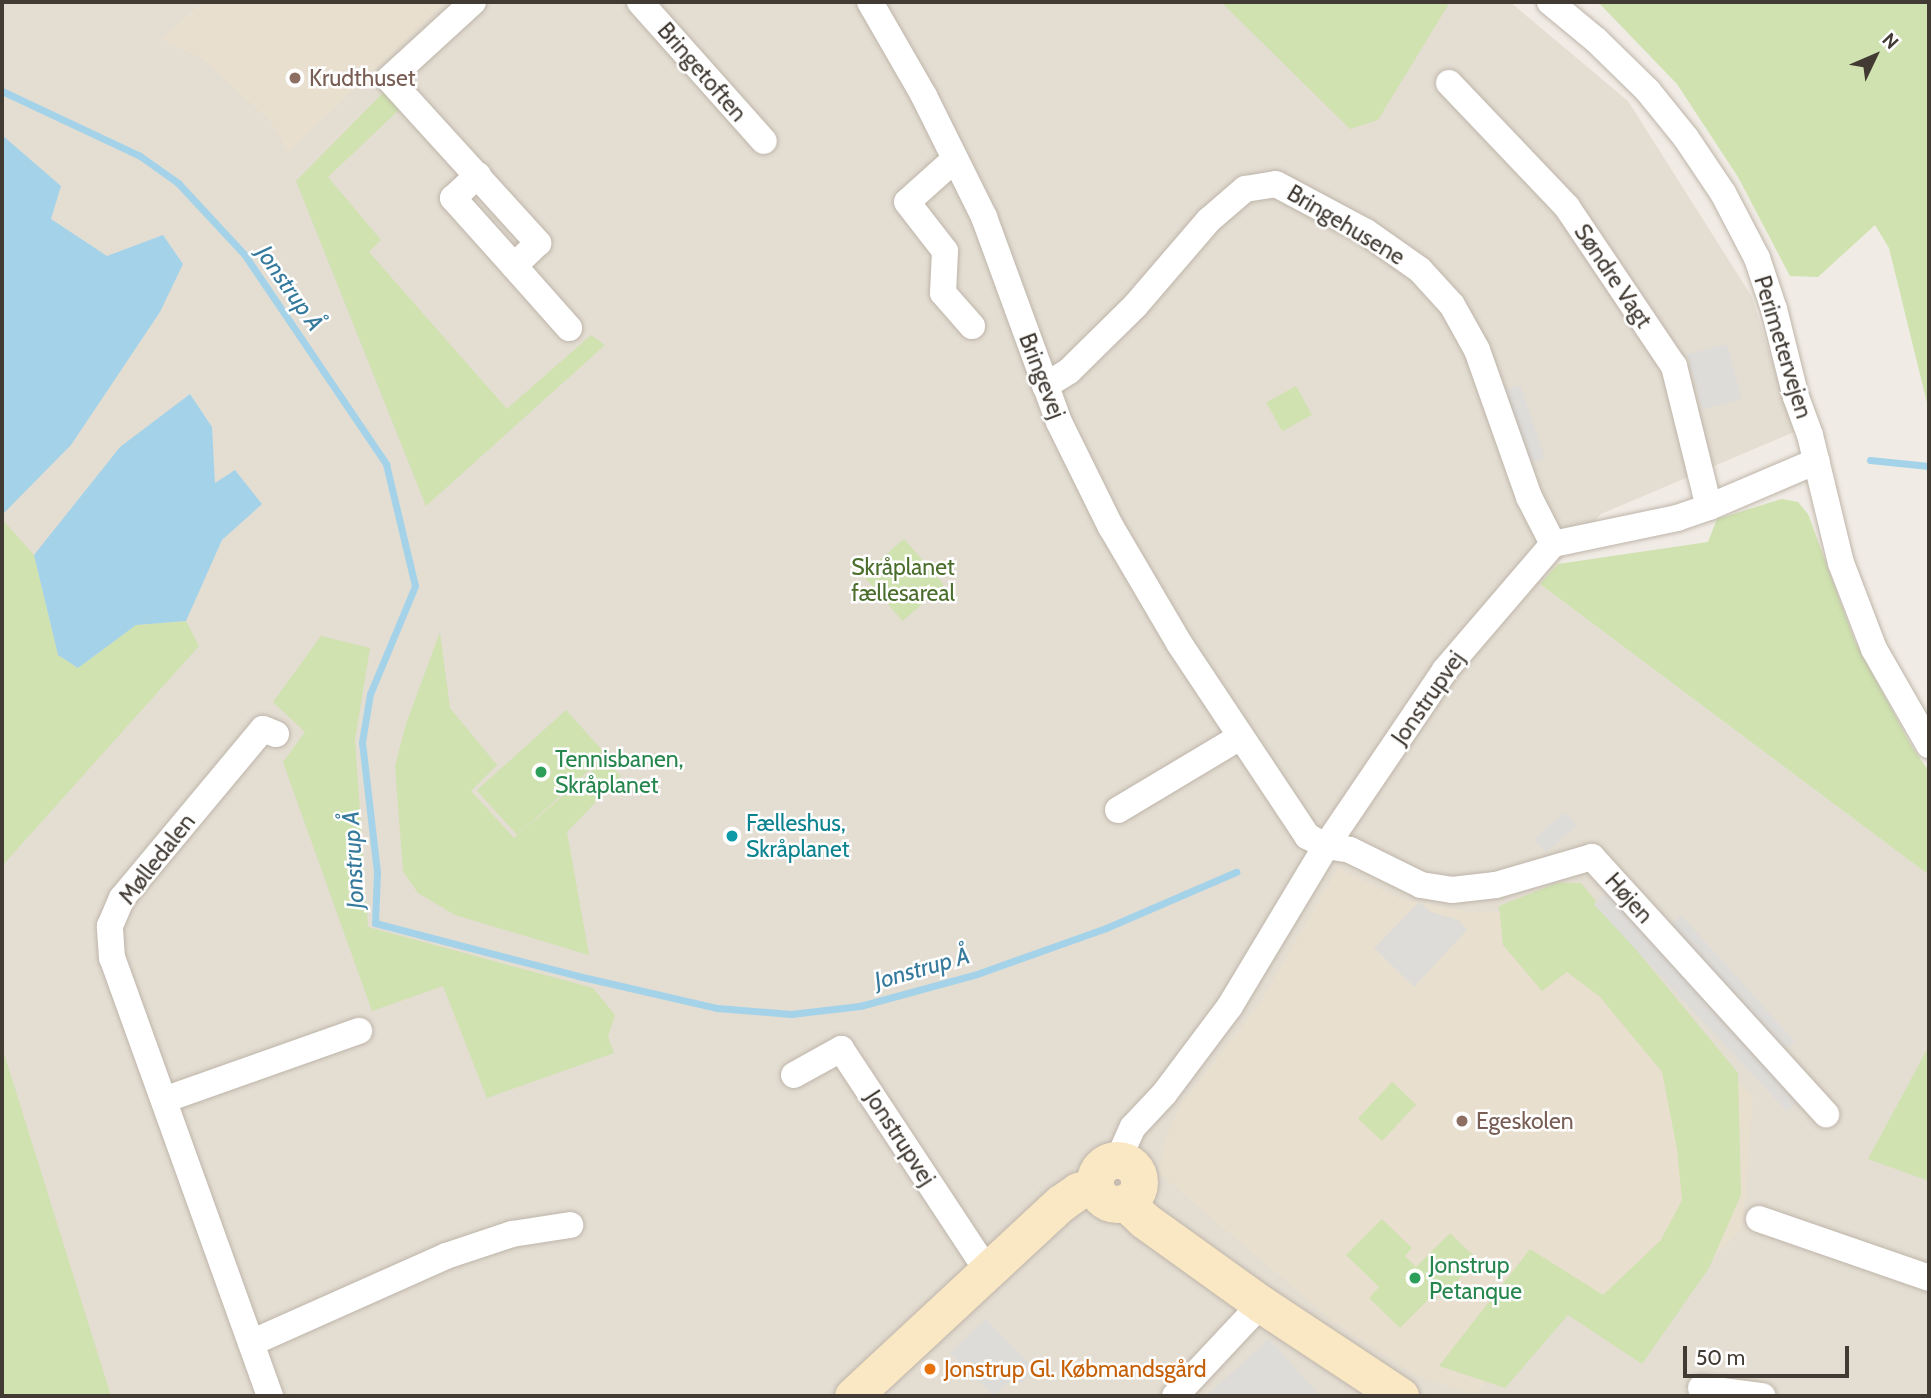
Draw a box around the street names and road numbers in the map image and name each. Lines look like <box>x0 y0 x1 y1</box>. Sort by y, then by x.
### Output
street label: Bringetoften <box>652 17 752 127</box>
street label: Bringehusene <box>1282 179 1410 271</box>
street label: Søndre Vagt <box>1568 219 1658 333</box>
street label: Perimetervejen <box>1748 272 1818 422</box>
street label: Bringevej <box>1013 329 1071 423</box>
street label: Jonstrupvej <box>1386 646 1470 750</box>
street label: Mølledalen <box>113 808 201 910</box>
street label: Højen <box>1599 867 1659 929</box>
street label: Jonstrupvej <box>859 1085 941 1191</box>

